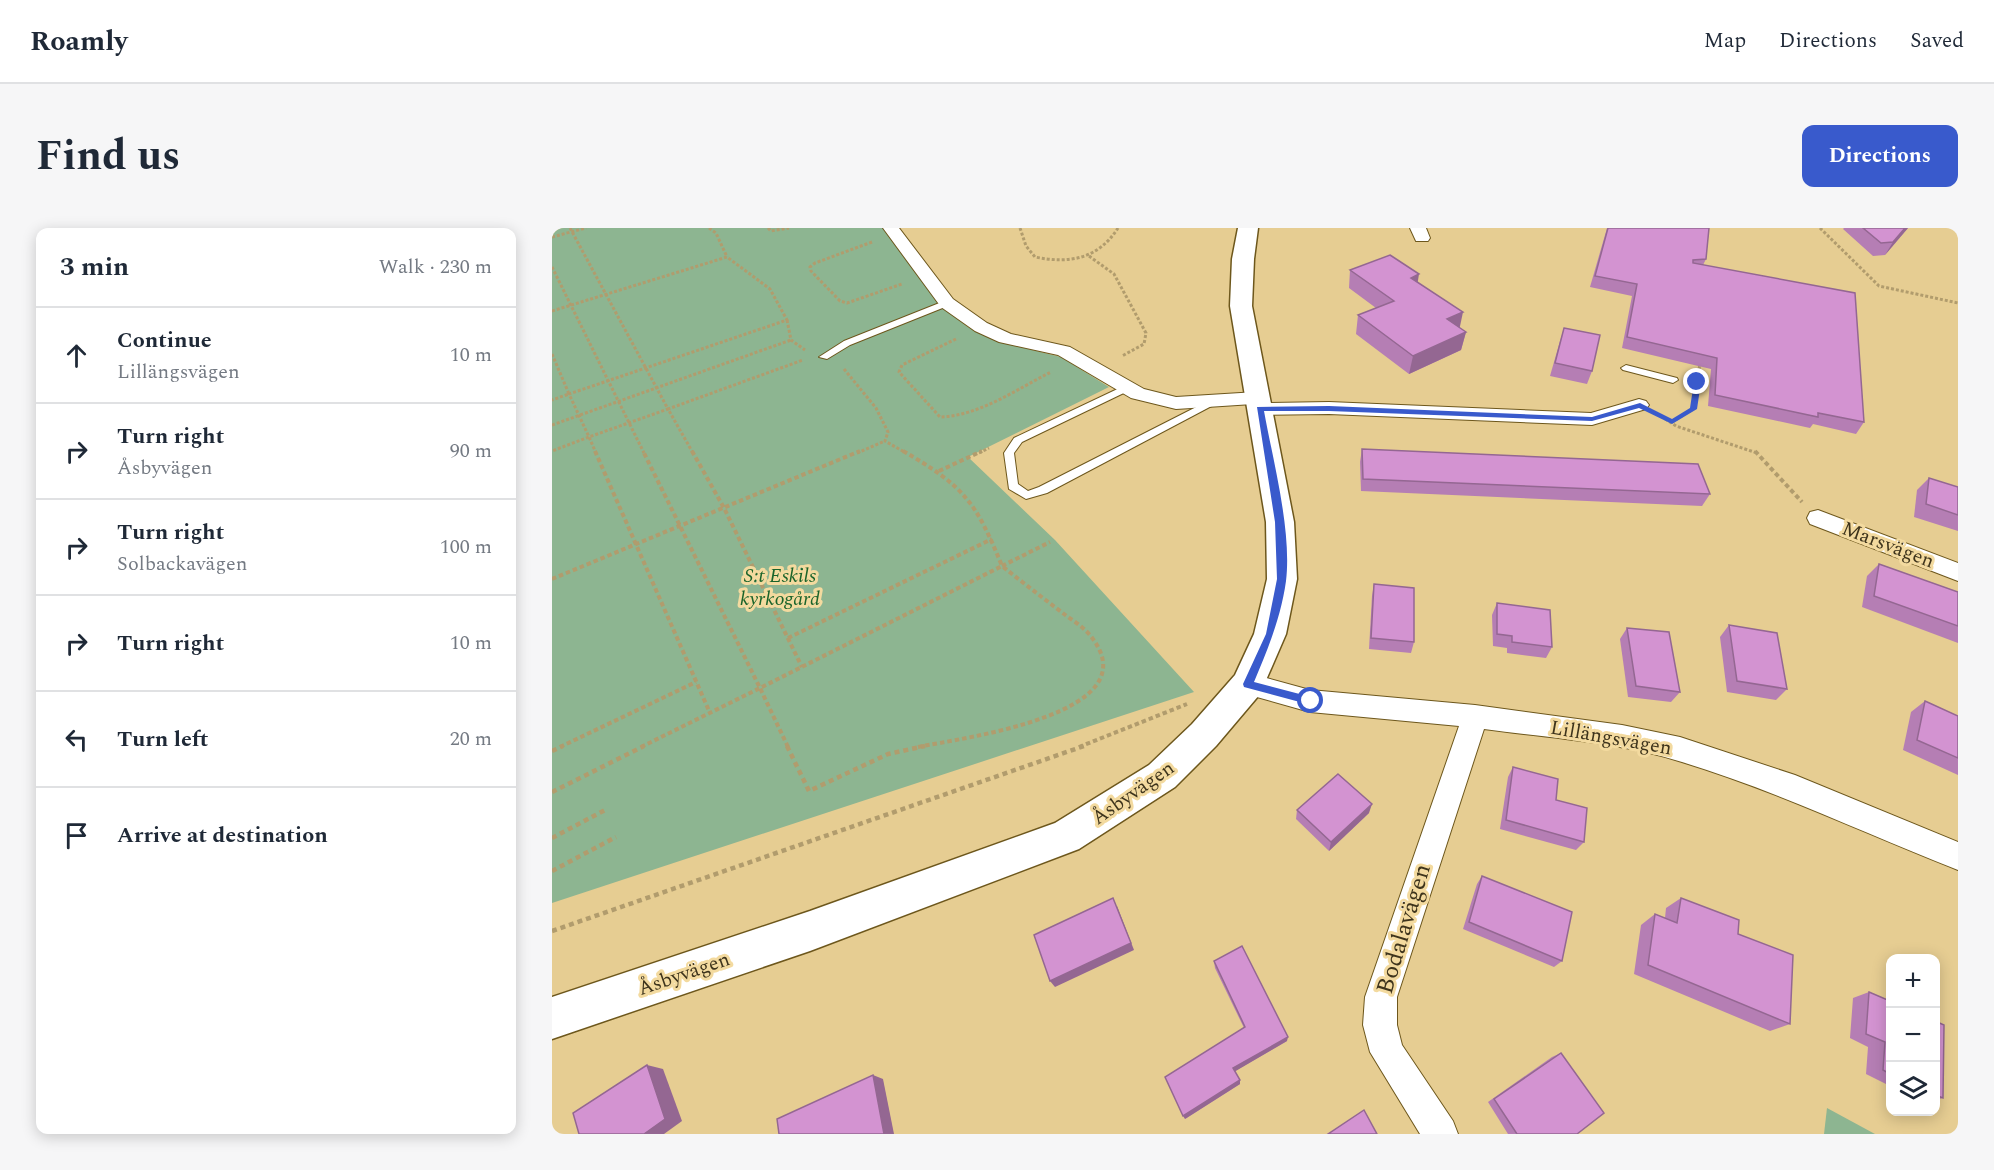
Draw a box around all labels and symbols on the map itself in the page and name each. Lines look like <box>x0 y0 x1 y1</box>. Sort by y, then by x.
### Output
route end <box>1683 368 1709 394</box>
street label: Marsvägen <box>1837 514 1939 576</box>
park label: S:t Eskils kyrkogård <box>740 561 820 614</box>
route start <box>1297 687 1323 713</box>
street label: Lillängsvägen <box>1548 713 1674 763</box>
street label: Åsbyvägen <box>1085 753 1181 833</box>
street label: Bodalavägen <box>1367 859 1441 999</box>
street label: Åsbyvägen <box>634 944 734 1004</box>

